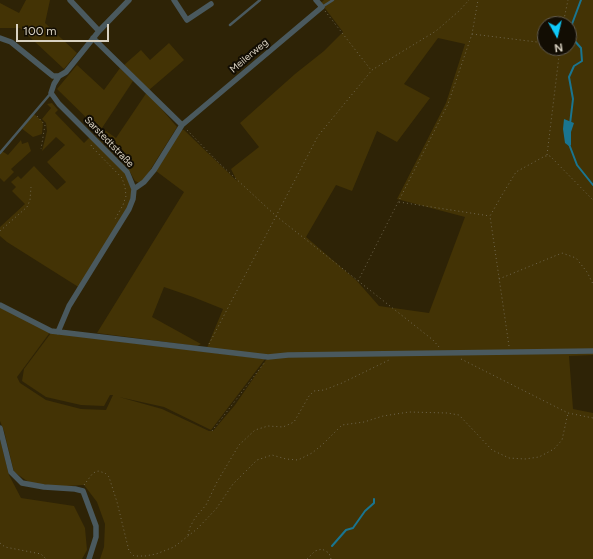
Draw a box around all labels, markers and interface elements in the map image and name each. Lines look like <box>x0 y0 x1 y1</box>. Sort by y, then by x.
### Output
scale bar <box>18 16 111 42</box>
north arrow <box>537 16 577 56</box>
text: 100 m <box>23 24 57 38</box>
street label: Meilerweg <box>227 37 271 75</box>
text: N <box>553 40 564 54</box>
street label: Sarstedtstraße <box>82 114 136 170</box>

